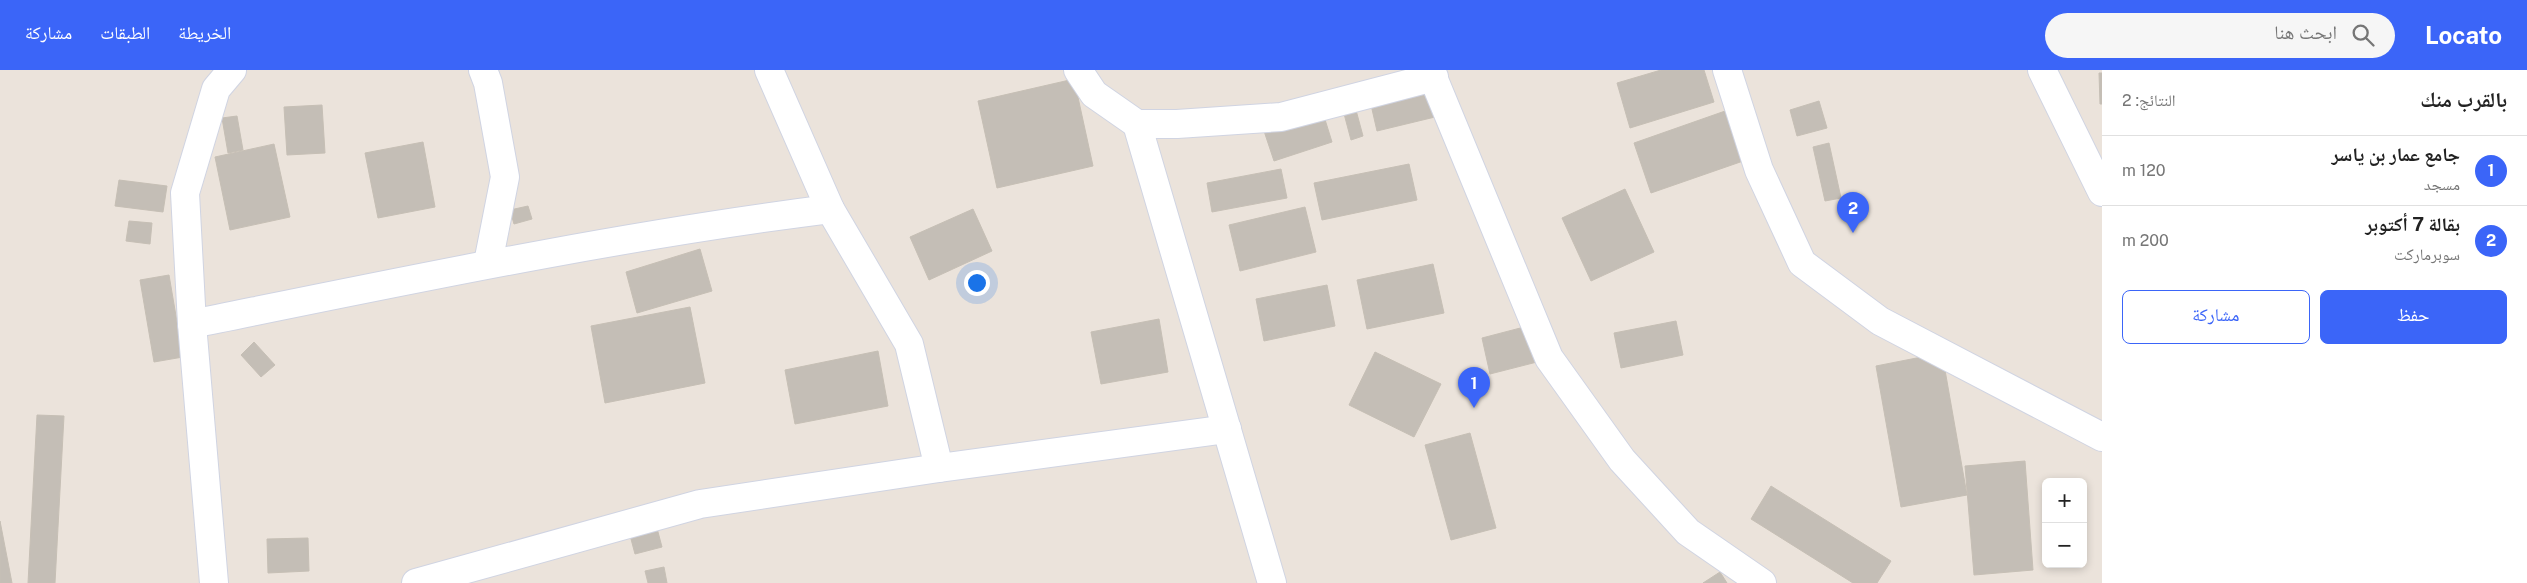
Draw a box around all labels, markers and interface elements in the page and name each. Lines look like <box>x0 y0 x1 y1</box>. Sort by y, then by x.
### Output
search box <box>2045 13 2395 58</box>
text: ابحث هنا <box>2274 21 2337 43</box>
icon: search <box>2349 21 2377 49</box>
text: Locato <box>2425 21 2502 49</box>
text: مشاركة <box>25 22 72 43</box>
text: الطبقات <box>100 22 150 43</box>
text: الخريطة <box>178 22 231 43</box>
text: بالقرب منك <box>2420 87 2507 112</box>
text: النتائج: 2 <box>2122 91 2176 110</box>
text: جامع عمار بن ياسر <box>2332 143 2460 165</box>
text: 120 m <box>2122 161 2166 180</box>
text: 1 <box>2488 161 2494 180</box>
text: مسجد <box>2424 175 2460 194</box>
pin: 2 <box>1837 192 1869 233</box>
text: بقالة 7 أكتوبر <box>2365 213 2460 235</box>
text: 200 m <box>2122 231 2169 250</box>
text: 2 <box>2486 231 2496 250</box>
text: سوبرماركت <box>2394 245 2460 264</box>
your location <box>964 270 990 296</box>
button: مشاركة <box>2122 290 2310 344</box>
button: حفظ <box>2320 290 2507 344</box>
pin: 1 <box>1458 367 1490 408</box>
map controls <box>2042 478 2087 568</box>
button: + <box>2042 478 2087 523</box>
button: − <box>2042 523 2087 568</box>

